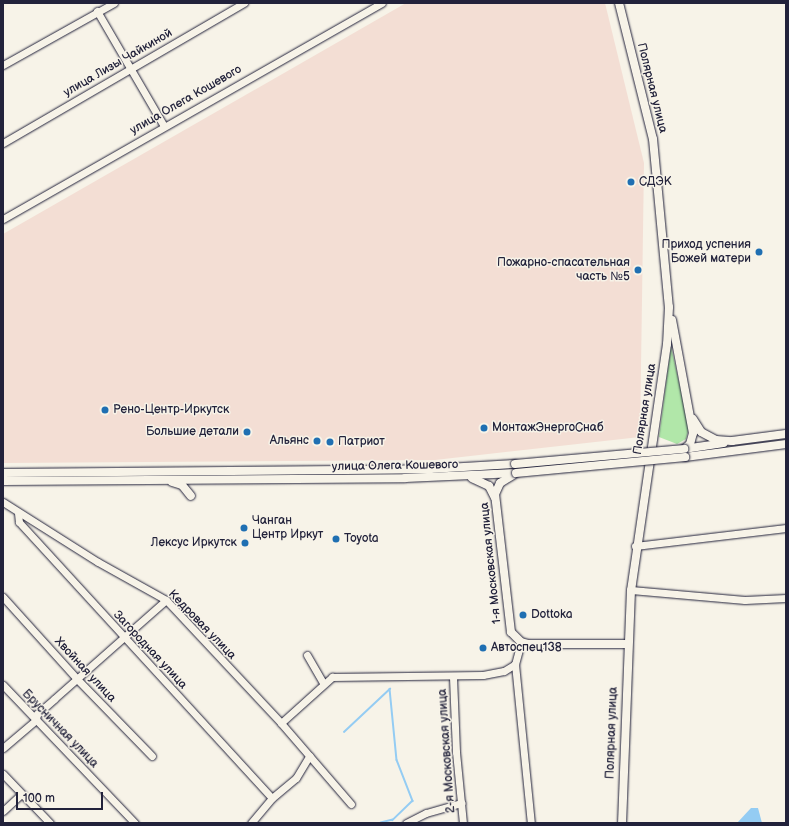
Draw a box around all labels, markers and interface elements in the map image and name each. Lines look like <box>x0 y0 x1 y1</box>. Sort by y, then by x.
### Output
street label: улица Лизы Чайкиной <box>61 26 175 100</box>
street label: Полярная улица <box>634 41 670 135</box>
street label: улица Олега Кошевого <box>128 62 244 138</box>
place label: СДЭК <box>639 175 671 189</box>
marker: СДЭК <box>626 177 636 187</box>
place label: Приход успения Божей матери <box>662 238 751 266</box>
marker: Приход успения Божей матери <box>754 247 764 257</box>
place label: Пожарно-спасательная часть №5 <box>497 256 630 284</box>
marker: Пожарно-спасательная часть №5 <box>633 265 643 275</box>
street label: Полярная улица <box>631 362 659 456</box>
place label: Рено-Центр-Иркутск <box>113 403 229 417</box>
marker: Рено-Центр-Иркутск <box>100 405 110 415</box>
place label: МонтажЭнергоСнаб <box>492 421 603 435</box>
marker: МонтажЭнергоСнаб <box>479 423 489 433</box>
place label: Большие детали <box>146 425 239 439</box>
marker: Большие детали <box>242 427 252 437</box>
place label: Альянс <box>270 434 309 448</box>
place label: Патриот <box>338 435 385 449</box>
marker: Альянс <box>312 436 322 446</box>
marker: Патриот <box>325 437 335 447</box>
street label: улица Олега Кошевого <box>332 458 458 474</box>
street label: 1-я Московская улица <box>477 502 505 624</box>
place label: Чанган Центр Иркут <box>252 514 323 542</box>
marker: Чанган Центр Иркут <box>239 523 249 533</box>
place label: Toyota <box>344 532 378 546</box>
marker: Toyota <box>331 534 341 544</box>
place label: Лексус Иркутск <box>151 536 237 550</box>
marker: Лексус Иркутск <box>240 538 250 548</box>
street label: Кедровая улица <box>165 587 239 663</box>
street label: Загородная улица <box>110 608 190 692</box>
place label: Dottoka <box>531 608 573 622</box>
marker: Dottoka <box>518 610 528 620</box>
street label: Хвойная улица <box>51 635 119 705</box>
place label: Автоспец138 <box>491 641 562 655</box>
marker: Автоспец138 <box>478 643 488 653</box>
street label: Брусничная улица <box>19 687 101 771</box>
street label: Полярная улица <box>603 687 621 779</box>
street label: 2-я Московская улица <box>435 688 459 814</box>
scale bar <box>18 784 105 810</box>
text: 100 m <box>23 791 55 806</box>

